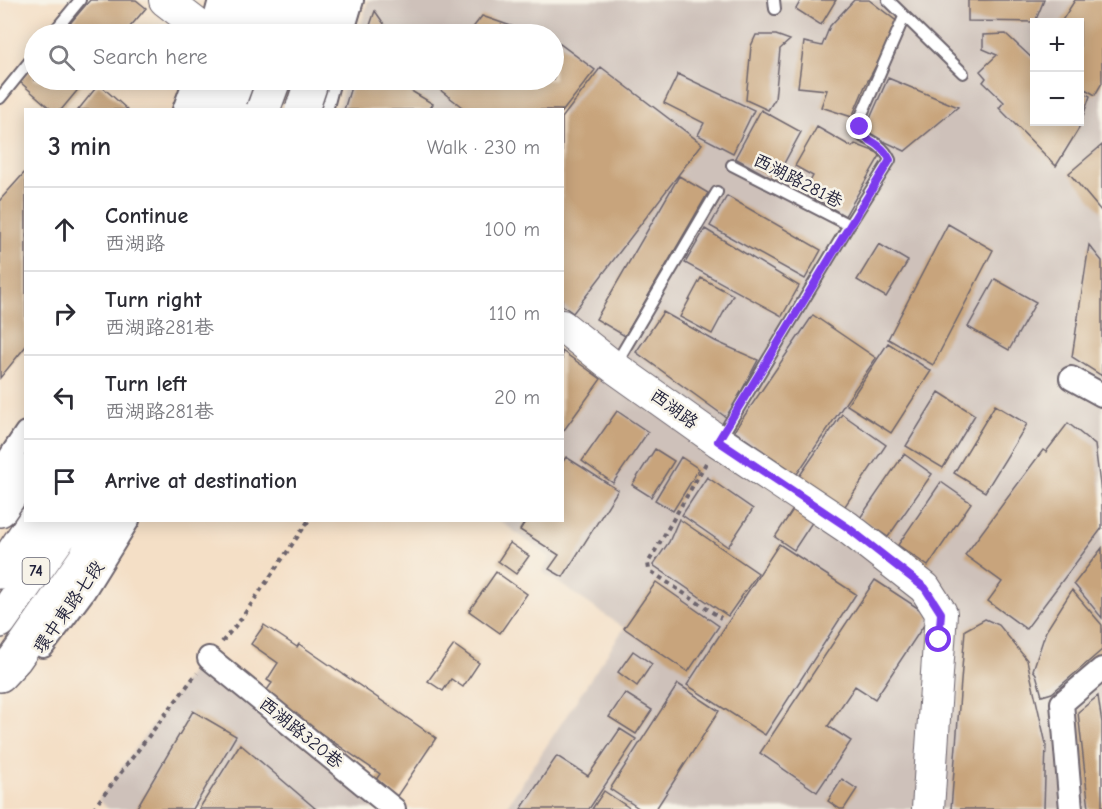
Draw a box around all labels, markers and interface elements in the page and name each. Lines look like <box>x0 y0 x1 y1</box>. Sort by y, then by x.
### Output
map controls <box>1030 18 1084 126</box>
button: + <box>1030 18 1084 72</box>
search box <box>24 24 564 90</box>
icon: search <box>45 41 78 74</box>
text: Search here <box>93 44 208 70</box>
button: − <box>1030 72 1084 126</box>
route end <box>846 113 872 139</box>
text: 3 min <box>48 132 111 162</box>
text: Walk · 230 m <box>427 136 540 159</box>
street label: 西湖路281巷 <box>750 149 846 213</box>
text: Continue <box>105 203 188 229</box>
icon: ahead <box>48 213 81 246</box>
text: 100 m <box>485 218 540 241</box>
text: 西湖路 <box>105 232 165 255</box>
text: Turn right <box>105 287 202 313</box>
icon: right <box>48 297 81 330</box>
text: 110 m <box>489 302 540 325</box>
text: 西湖路281巷 <box>105 316 214 339</box>
text: Turn left <box>105 371 187 397</box>
icon: left <box>48 381 81 414</box>
street label: 西湖路 <box>646 385 702 433</box>
text: 20 m <box>494 386 540 409</box>
text: 西湖路281巷 <box>105 400 214 423</box>
icon: arrive <box>48 465 81 498</box>
text: Arrive at destination <box>105 468 297 494</box>
street label: 環中東路七段 <box>29 557 109 657</box>
road number: 74 <box>22 558 50 584</box>
route start <box>925 626 951 652</box>
street label: 西湖路320巷 <box>255 693 347 773</box>

